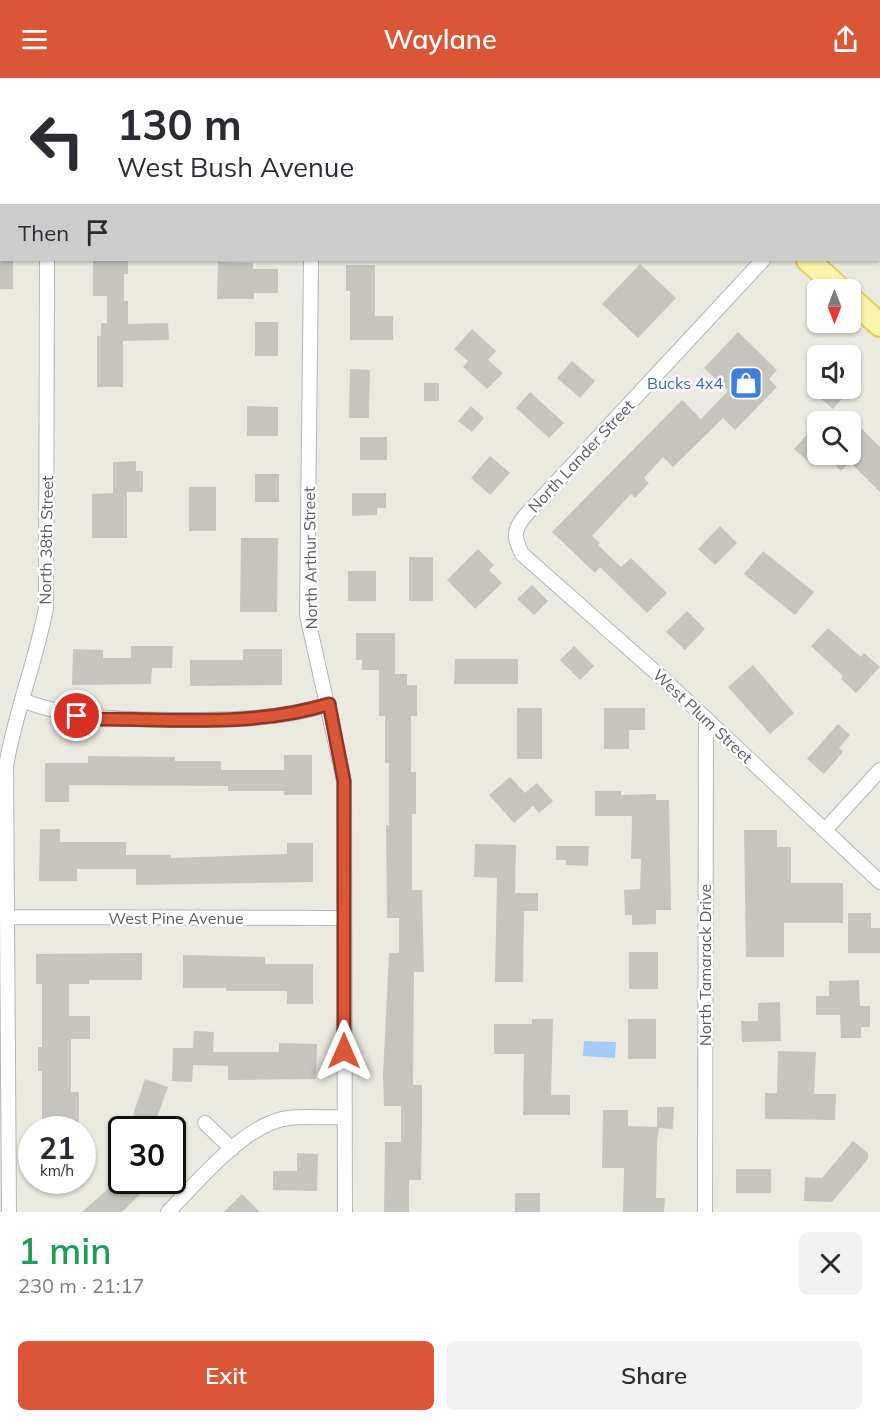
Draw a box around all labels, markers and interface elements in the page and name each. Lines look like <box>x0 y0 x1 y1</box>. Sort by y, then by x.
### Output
text: Waylane <box>383 22 497 56</box>
icon: menu <box>18 23 51 56</box>
icon: share <box>829 23 862 56</box>
text: 130 m <box>117 98 242 151</box>
icon: left <box>18 102 96 180</box>
text: West Bush Avenue <box>117 150 354 184</box>
icon: arrive <box>81 216 114 249</box>
text: Then <box>18 219 69 247</box>
north arrow <box>807 279 861 333</box>
map controls <box>807 279 861 465</box>
button: sound <box>807 345 861 399</box>
shop icon: Bucks 4x4 <box>728 365 764 401</box>
place label: Bucks 4x4 <box>647 373 723 393</box>
street label: North Lander Street <box>524 395 639 516</box>
button: search <box>807 411 861 465</box>
street label: North 38th Street <box>35 475 57 605</box>
street label: North Arthur Street <box>299 486 321 630</box>
street label: West Plum Street <box>649 665 757 768</box>
pin <box>51 690 102 741</box>
icon: arrive <box>60 699 93 732</box>
street label: North Tamarack Drive <box>695 884 715 1046</box>
street label: West Pine Avenue <box>108 908 244 928</box>
position arrow <box>312 1019 376 1083</box>
speed limit sign: 30 <box>108 1116 186 1194</box>
text: 21 <box>39 1129 75 1167</box>
text: km/h <box>40 1161 74 1180</box>
text: 1 min <box>18 1228 112 1273</box>
button: close <box>799 1232 862 1295</box>
text: 230 m · 21:17 <box>18 1273 144 1298</box>
button: Exit <box>18 1341 434 1410</box>
button: Share <box>446 1341 862 1410</box>

